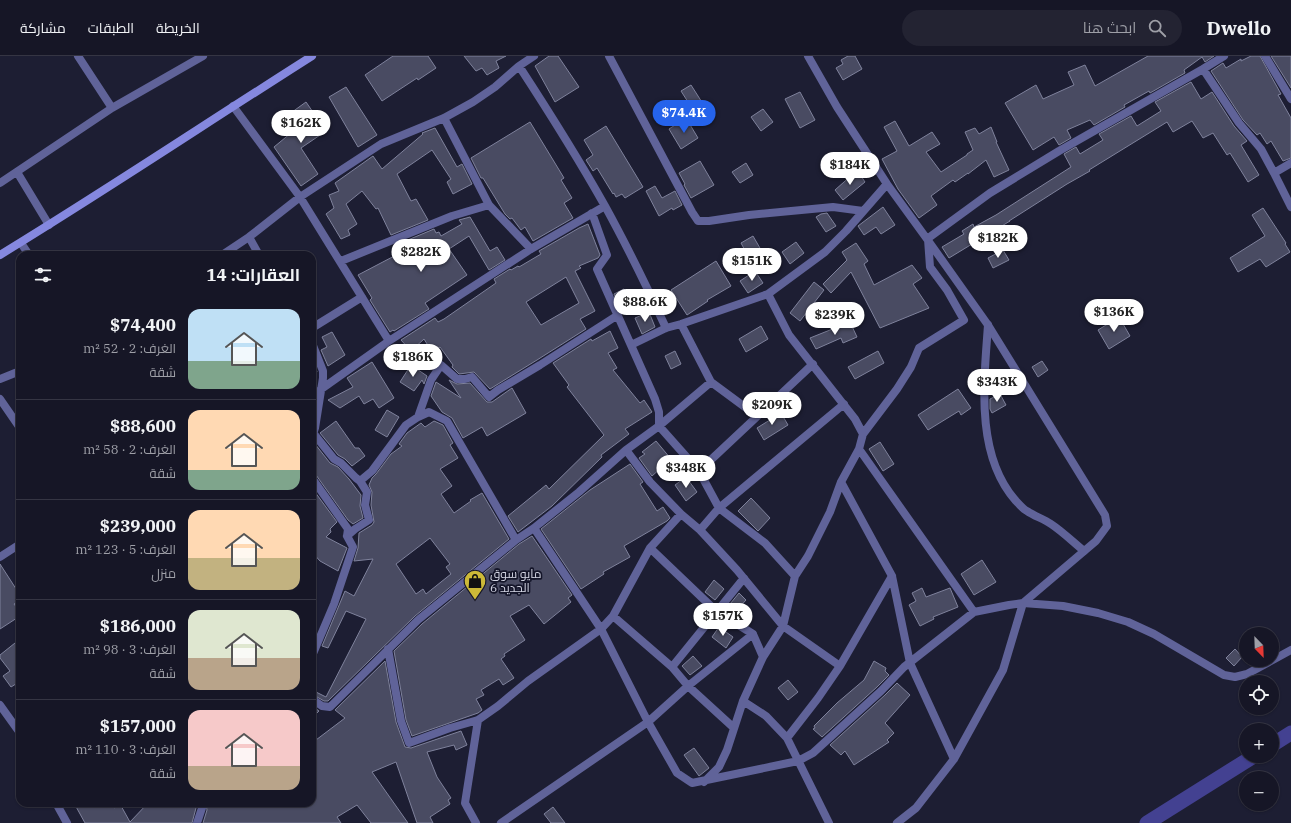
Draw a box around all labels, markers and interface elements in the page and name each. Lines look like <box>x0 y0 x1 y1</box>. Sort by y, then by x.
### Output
search box <box>902 10 1182 46</box>
text: Dwello <box>1206 16 1271 40</box>
icon: search <box>1146 17 1168 39</box>
text: ابحث هنا <box>1083 18 1136 37</box>
text: مشاركة <box>20 19 66 37</box>
text: الطبقات <box>88 19 134 37</box>
text: الخريطة <box>156 19 200 37</box>
pin: $74.4K <box>651 100 717 134</box>
text: $74.4K <box>662 104 706 121</box>
pin: $162K <box>273 110 329 144</box>
text: $162K <box>280 114 322 131</box>
pin: $184K <box>822 152 878 186</box>
text: $184K <box>829 156 871 173</box>
pin: $182K <box>970 225 1026 259</box>
text: $182K <box>977 229 1019 246</box>
pin: $282K <box>393 239 449 273</box>
text: $282K <box>400 243 442 260</box>
pin: $151K <box>724 248 780 282</box>
text: $151K <box>731 252 773 269</box>
icon: filters <box>32 264 54 286</box>
text: العقارات: 14 <box>206 264 300 286</box>
pin: $88.6K <box>612 289 678 323</box>
text: $88.6K <box>623 293 667 310</box>
pin: $136K <box>1086 299 1142 333</box>
pin: $239K <box>807 302 863 336</box>
text: $136K <box>1093 303 1135 320</box>
text: $239K <box>814 306 856 323</box>
text: $74,400 <box>110 314 176 336</box>
icon: home <box>220 325 268 373</box>
text: الغرف: 2 · 52 m² <box>83 340 176 357</box>
pin: $186K <box>385 344 441 378</box>
text: $186K <box>392 348 434 365</box>
text: شقة <box>149 364 176 381</box>
pin: $343K <box>969 369 1025 403</box>
text: $343K <box>976 373 1018 390</box>
pin: $209K <box>744 392 800 426</box>
text: $209K <box>751 396 793 413</box>
text: $88,600 <box>110 415 176 437</box>
icon: home <box>220 426 268 474</box>
text: الغرف: 2 · 58 m² <box>83 441 176 458</box>
pin: $348K <box>658 455 714 489</box>
text: $348K <box>665 459 707 476</box>
text: شقة <box>149 465 176 482</box>
text: $239,000 <box>100 515 176 537</box>
icon: home <box>220 526 268 574</box>
text: الغرف: 5 · 123 m² <box>75 541 176 558</box>
text: منزل <box>151 565 176 582</box>
place label: مايو سوق 6 الجديد <box>490 566 541 595</box>
shop icon: مايو سوق 6 الجديد <box>462 568 488 601</box>
pin: $157K <box>695 603 751 637</box>
text: $157K <box>702 607 744 624</box>
text: $186,000 <box>100 615 176 637</box>
icon: home <box>220 626 268 674</box>
north arrow <box>1239 627 1279 667</box>
map controls <box>1239 627 1279 811</box>
text: الغرف: 3 · 98 m² <box>83 641 176 658</box>
text: شقة <box>149 665 176 682</box>
button: locate <box>1239 675 1279 715</box>
text: $157,000 <box>100 715 176 737</box>
button: + <box>1239 723 1279 763</box>
icon: home <box>220 726 268 774</box>
text: الغرف: 3 · 110 m² <box>75 741 176 758</box>
text: شقة <box>149 765 176 782</box>
button: − <box>1239 771 1279 811</box>

